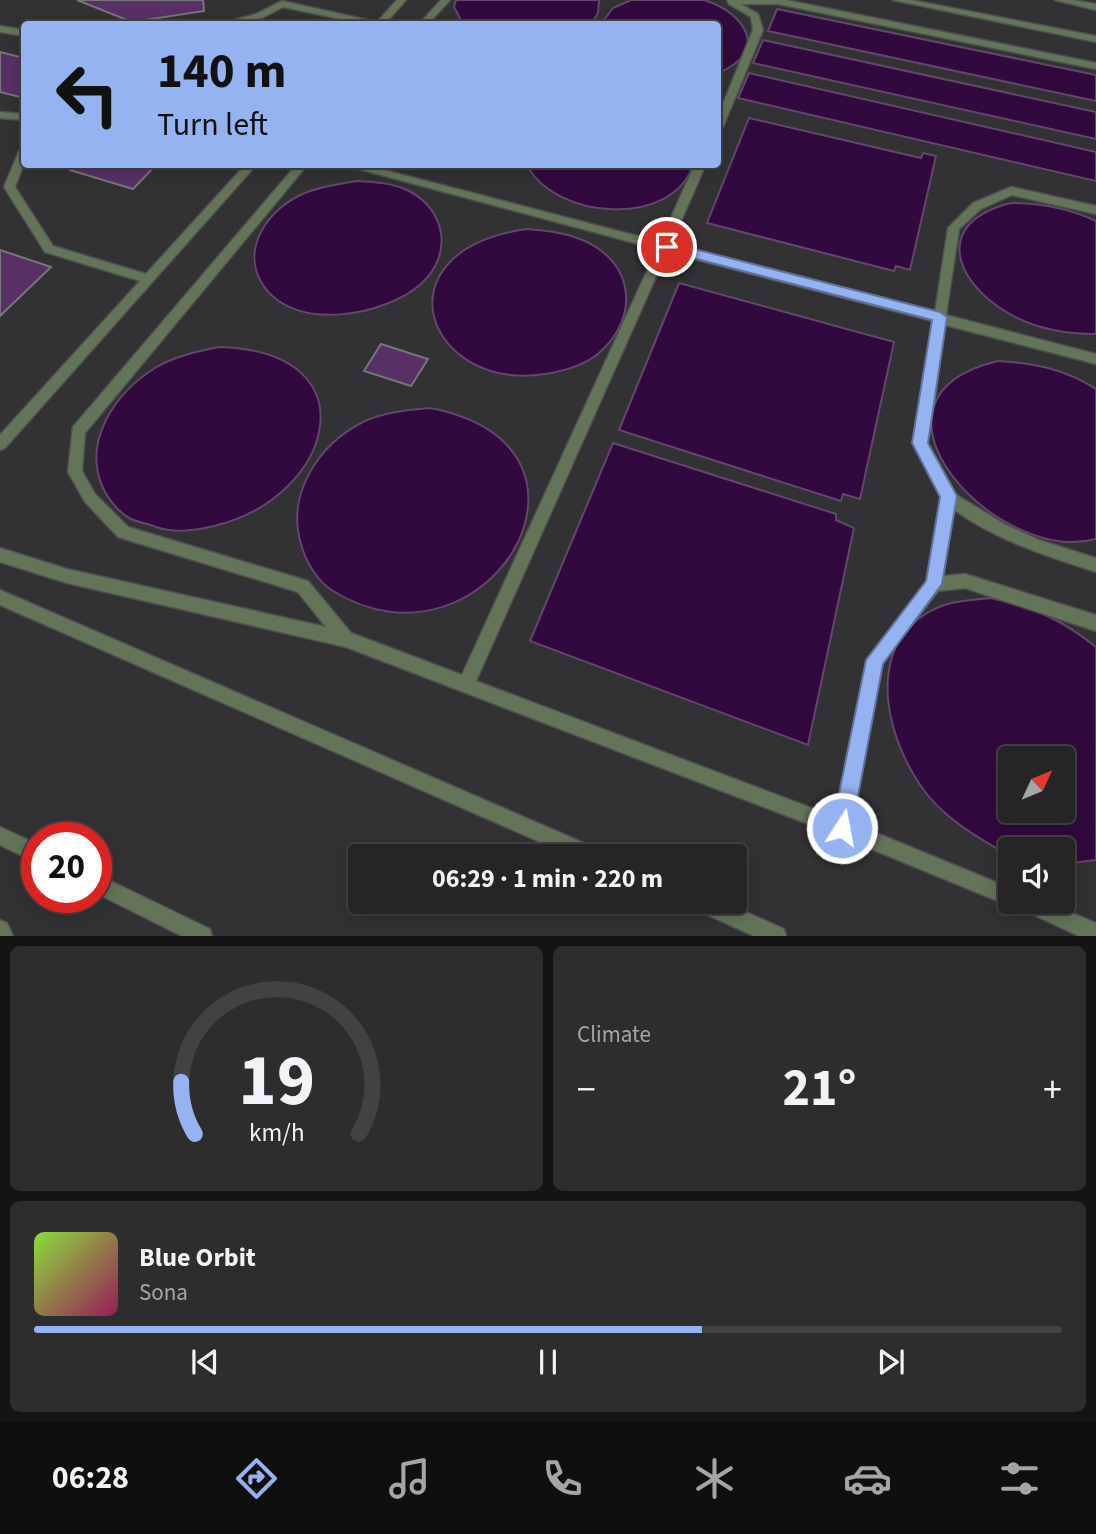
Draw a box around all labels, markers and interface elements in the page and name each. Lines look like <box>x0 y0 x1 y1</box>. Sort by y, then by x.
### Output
text: 140 m <box>157 37 286 107</box>
icon: left <box>42 49 133 140</box>
text: Turn left <box>157 102 268 148</box>
pin <box>637 217 697 277</box>
icon: arrive <box>648 228 686 266</box>
north arrow <box>998 746 1074 822</box>
map controls <box>998 746 1075 914</box>
position arrow <box>805 791 879 865</box>
speed limit sign: 20 <box>21 822 112 913</box>
button: sound <box>998 837 1075 914</box>
text: 06:29 · 1 min · 220 m <box>432 860 663 897</box>
text: Climate <box>577 1018 651 1051</box>
text: 19 <box>238 1030 315 1134</box>
text: 21° <box>783 1052 856 1126</box>
text: − <box>577 1063 596 1117</box>
text: + <box>1043 1063 1062 1117</box>
text: km/h <box>249 1115 304 1151</box>
text: Blue Orbit <box>139 1239 256 1276</box>
text: Sona <box>139 1276 188 1309</box>
icon: previous <box>186 1343 224 1381</box>
icon: pause <box>529 1343 567 1381</box>
icon: next <box>872 1343 910 1381</box>
icon: directions <box>232 1454 281 1503</box>
icon: music <box>385 1454 434 1503</box>
icon: phone <box>538 1454 587 1503</box>
icon: climate <box>690 1454 739 1503</box>
icon: car <box>843 1454 892 1503</box>
icon: filters <box>995 1454 1044 1503</box>
text: 06:28 <box>52 1455 129 1501</box>

